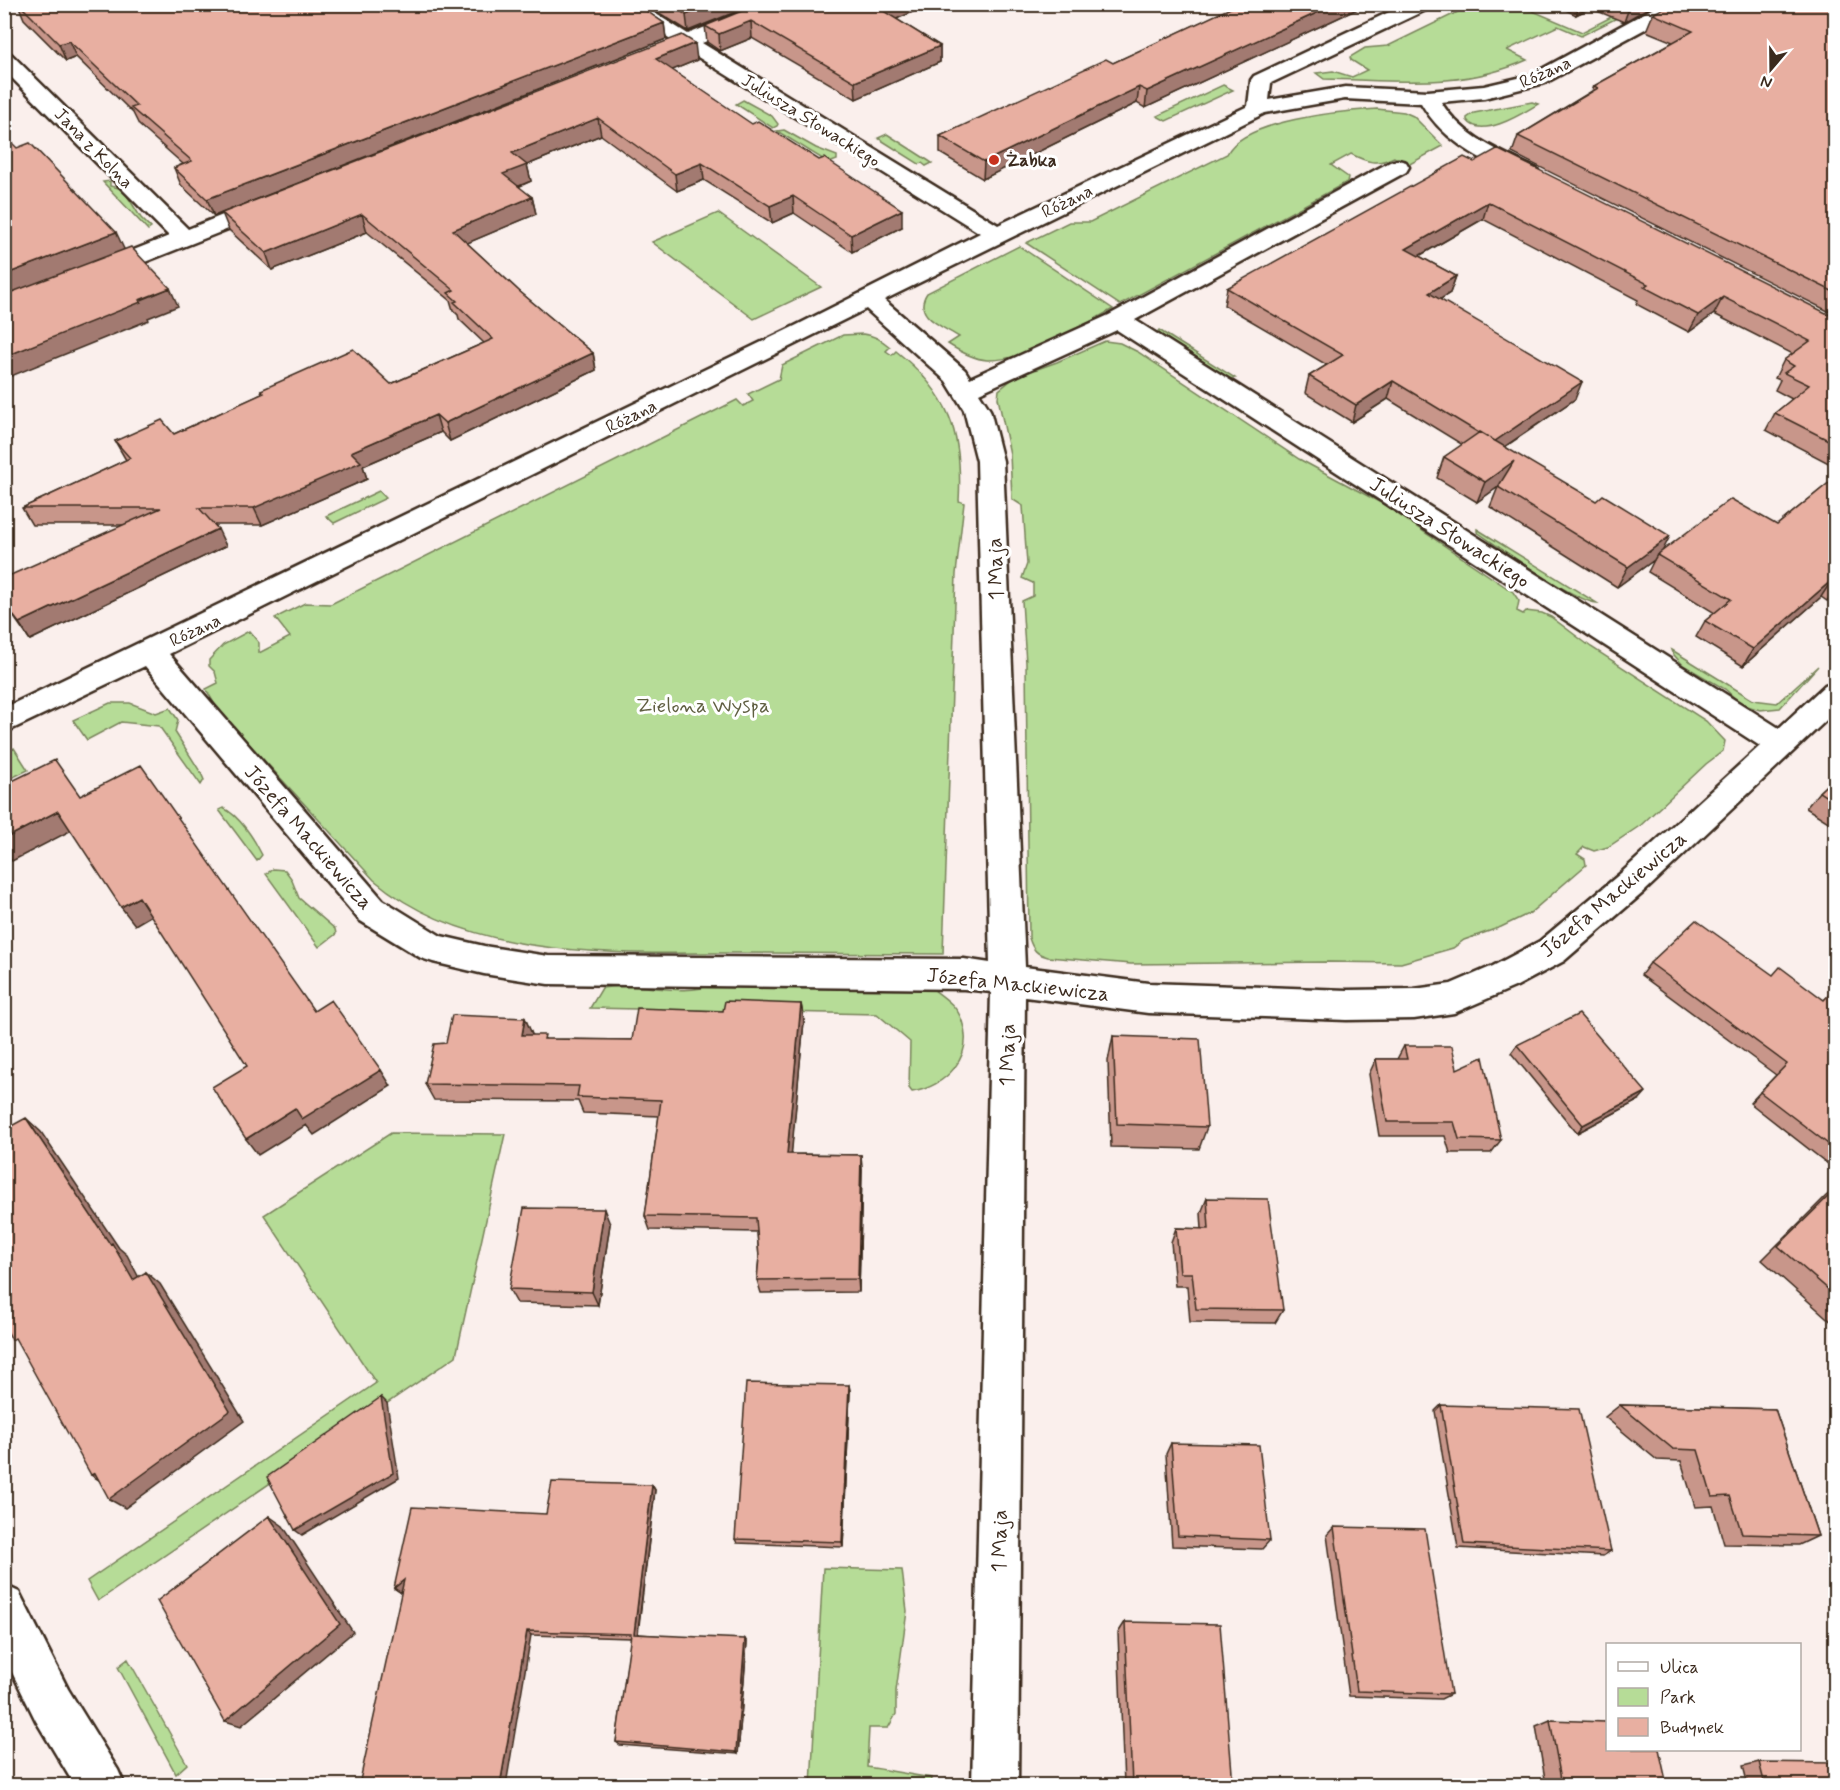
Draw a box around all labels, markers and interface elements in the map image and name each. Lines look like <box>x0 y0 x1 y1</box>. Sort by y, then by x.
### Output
north arrow <box>1741 39 1801 99</box>
street label: Różana <box>1516 51 1575 95</box>
street label: Juliusza Słowackiego <box>737 68 884 173</box>
text: N <box>1758 70 1775 93</box>
street label: Jana z Kolna <box>48 103 138 194</box>
place label: Żabka <box>1006 149 1057 173</box>
marker: Żabka <box>987 153 1001 167</box>
street label: Różana <box>1038 179 1097 225</box>
street label: Różana <box>602 394 661 440</box>
street label: Juliusza Słowackiego <box>1364 470 1535 595</box>
street label: 1 Maja <box>981 537 1011 601</box>
street label: Różana <box>166 609 225 653</box>
park label: Zielona Wyspa <box>636 692 770 720</box>
street label: Józefa Mackiewicza <box>237 759 379 916</box>
street label: Józefa Mackiewicza <box>1534 825 1693 964</box>
street label: Józefa Mackiewicza <box>925 961 1111 1009</box>
street label: 1 Maja <box>993 1023 1023 1087</box>
street label: 1 Maja <box>985 1509 1015 1573</box>
legend <box>1606 1643 1801 1751</box>
text: Ulica <box>1660 1656 1699 1680</box>
text: Park <box>1660 1686 1696 1710</box>
text: Budynek <box>1660 1716 1724 1740</box>

